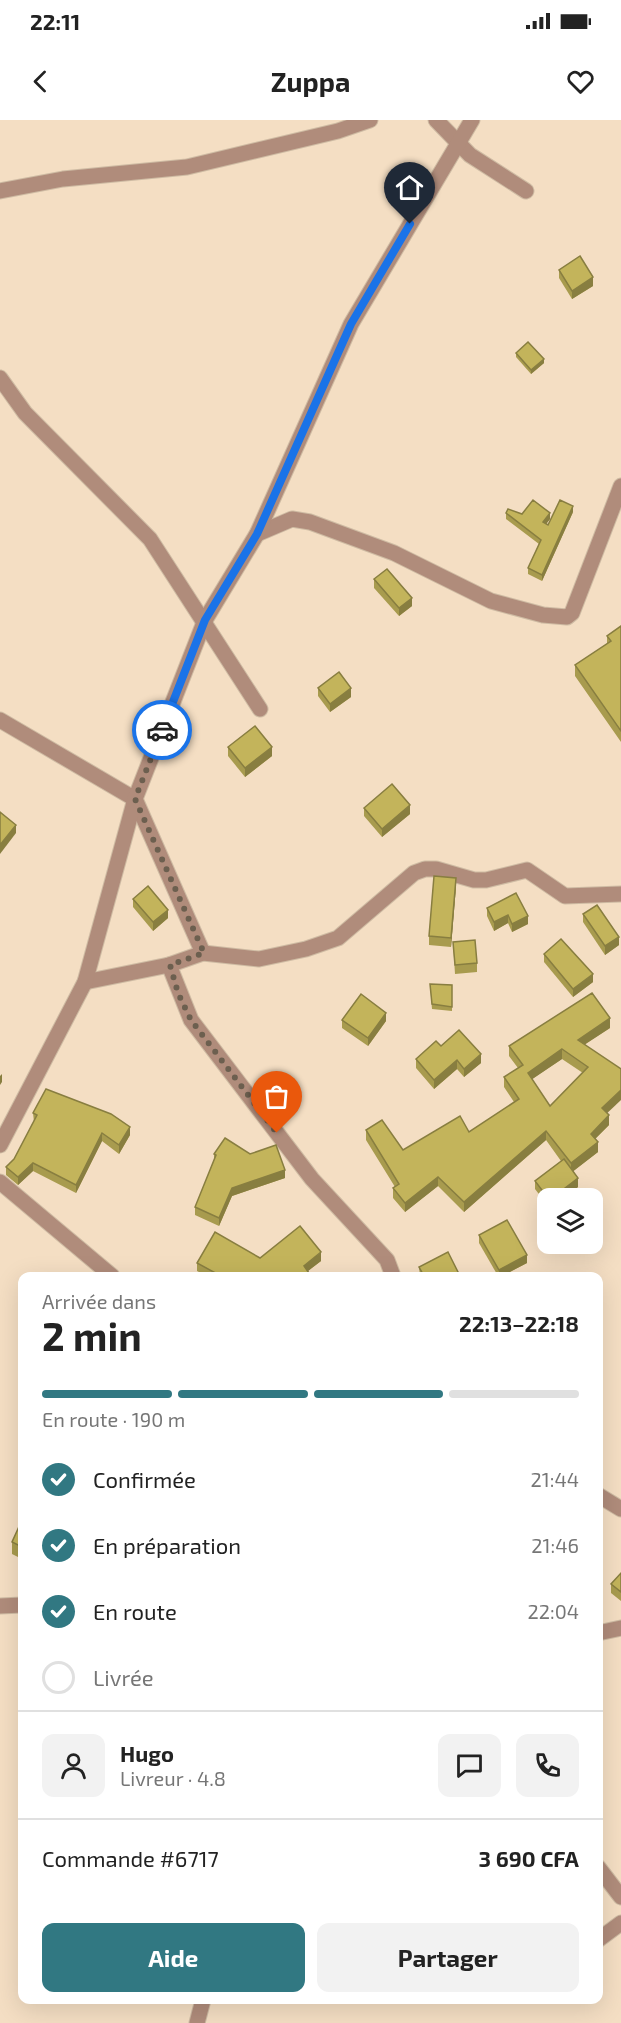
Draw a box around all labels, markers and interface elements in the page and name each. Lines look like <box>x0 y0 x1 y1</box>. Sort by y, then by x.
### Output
text: 22:11 <box>30 8 80 34</box>
icon: back <box>24 65 57 98</box>
text: Zuppa <box>271 65 350 97</box>
icon: heart <box>564 65 597 98</box>
pin <box>384 162 435 224</box>
icon: home <box>393 171 426 204</box>
courier <box>132 700 192 760</box>
icon: car <box>146 714 179 747</box>
pin <box>251 1071 302 1133</box>
icon: bag <box>260 1080 293 1113</box>
map controls <box>537 1188 603 1254</box>
button: layers <box>537 1188 603 1254</box>
text: Arrivée dans <box>42 1289 156 1313</box>
text: 22:13–22:18 <box>459 1310 579 1336</box>
text: 2 min <box>42 1312 142 1359</box>
text: En route · 190 m <box>42 1407 185 1431</box>
icon: check <box>42 1463 75 1496</box>
text: Confirmée <box>93 1466 196 1492</box>
text: 21:44 <box>530 1467 579 1491</box>
icon: check <box>42 1529 75 1562</box>
text: En préparation <box>93 1532 241 1558</box>
text: 21:46 <box>531 1533 579 1557</box>
icon: check <box>42 1595 75 1628</box>
text: En route <box>93 1598 177 1624</box>
text: 22:04 <box>527 1599 579 1623</box>
text: Livrée <box>93 1664 154 1690</box>
button: person <box>42 1734 105 1797</box>
button: chat <box>438 1734 501 1797</box>
button: phone <box>516 1734 579 1797</box>
text: Hugo <box>120 1740 174 1766</box>
text: Livreur · 4.8 <box>120 1766 226 1790</box>
text: Commande #6717 <box>42 1845 219 1871</box>
text: 3 690 CFA <box>479 1845 579 1871</box>
button: Aide <box>42 1923 305 1992</box>
button: Partager <box>317 1923 579 1992</box>

